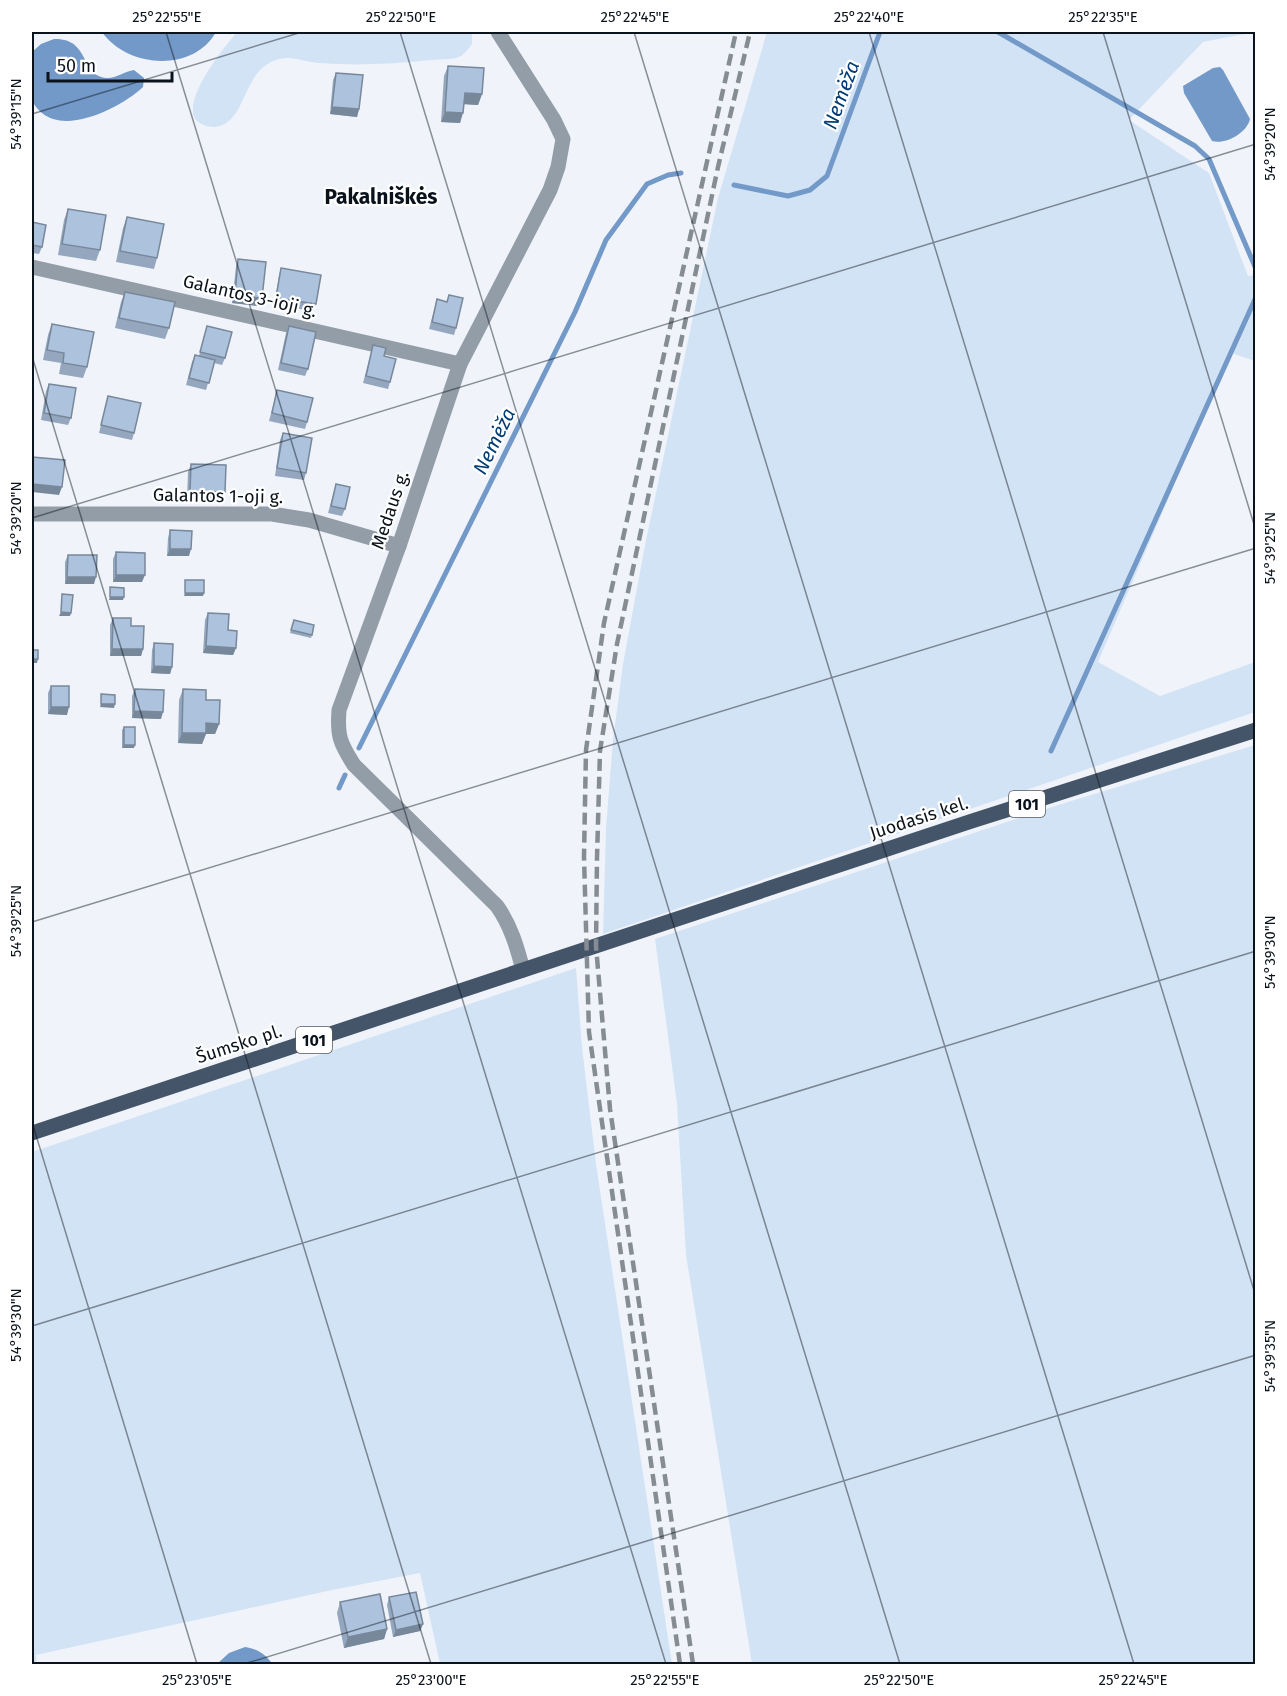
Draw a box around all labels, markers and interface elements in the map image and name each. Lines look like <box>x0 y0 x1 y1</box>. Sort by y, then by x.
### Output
text: 25°22'55"E <box>132 8 202 26</box>
text: 25°22'50"E <box>366 8 436 26</box>
text: 25°22'45"E <box>600 8 670 26</box>
text: 25°22'40"E <box>834 8 904 26</box>
text: 25°22'35"E <box>1068 8 1138 26</box>
scale bar <box>48 45 172 83</box>
text: 50 m <box>57 55 96 77</box>
water label: Nemėža <box>818 58 864 132</box>
text: 54°39'15"N <box>7 78 25 150</box>
text: 54°39'20"N <box>1261 107 1279 181</box>
district label: Pakalniškės <box>324 184 438 210</box>
street label: Galantos 3-ioji g. <box>181 270 319 322</box>
water label: Nemėža <box>468 404 520 478</box>
street label: Medaus g. <box>366 468 414 552</box>
text: 54°39'20"N <box>7 481 25 555</box>
street label: Galantos 1-oji g. <box>153 484 283 508</box>
text: 54°39'25"N <box>1261 512 1279 584</box>
road number: 101 <box>1009 791 1045 817</box>
street label: Juodasis kel. <box>867 792 971 844</box>
text: 54°39'25"N <box>7 885 25 957</box>
text: 54°39'30"N <box>1261 915 1279 989</box>
street label: Šumsko pl. <box>193 1020 285 1068</box>
road number: 101 <box>296 1027 332 1053</box>
text: 54°39'30"N <box>7 1288 25 1362</box>
text: 54°39'35"N <box>1261 1320 1279 1392</box>
text: 25°23'05"E <box>162 1671 232 1689</box>
text: 25°23'00"E <box>395 1671 467 1689</box>
text: 25°22'55"E <box>630 1671 700 1689</box>
text: 25°22'50"E <box>864 1671 934 1689</box>
text: 25°22'45"E <box>1098 1671 1168 1689</box>

